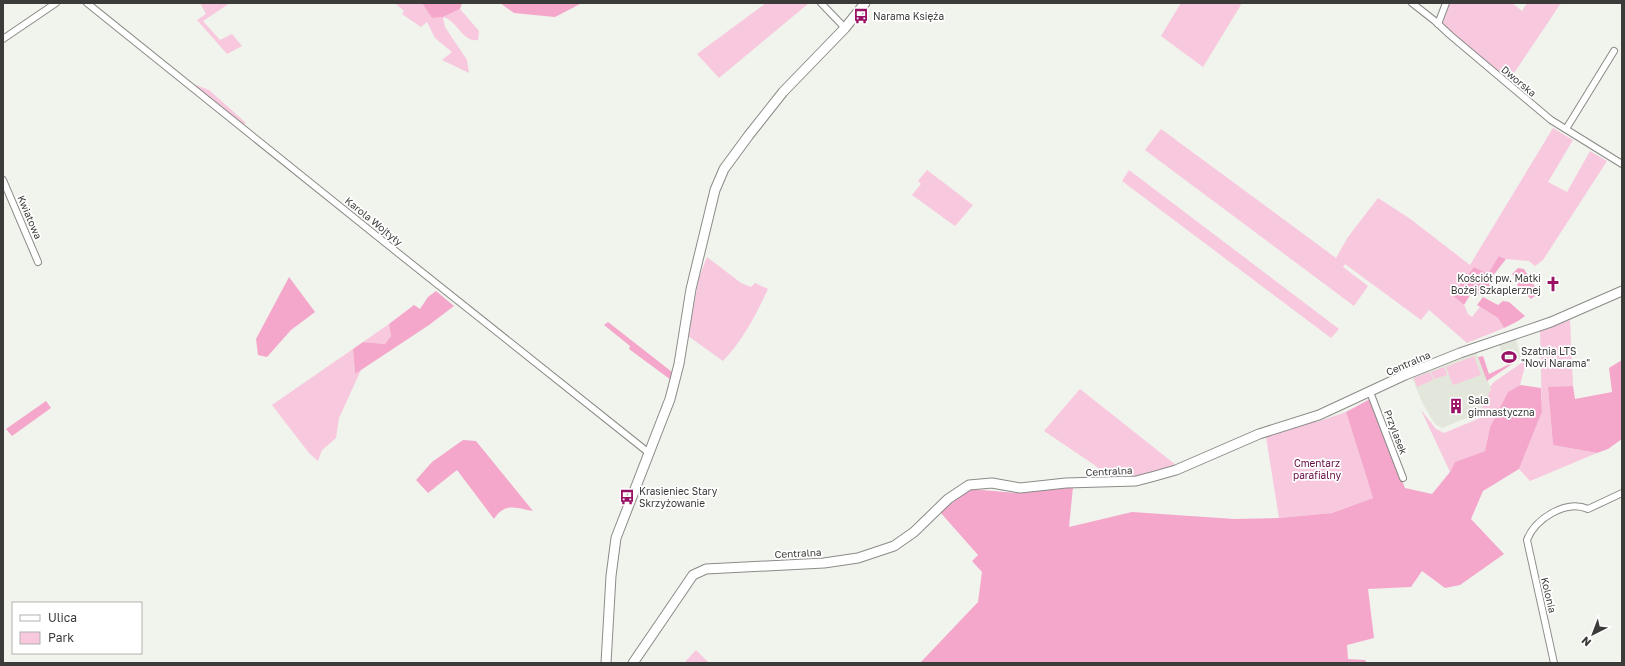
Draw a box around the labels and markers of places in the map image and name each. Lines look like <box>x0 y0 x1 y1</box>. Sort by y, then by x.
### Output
bus stop icon: Narama Księża <box>852 7 870 25</box>
place label: Narama Księża <box>873 10 944 22</box>
place label: Kościół pw. Matki Bożej Szkaplerznej <box>1451 272 1541 296</box>
church icon: Kościół pw. Matki Bożej Szkaplerznej <box>1544 275 1562 293</box>
place label: Szatnia LTS "Novi Narama" <box>1521 345 1590 369</box>
sports icon: Szatnia LTS "Novi Narama" <box>1500 348 1518 366</box>
place label: Sala gimnastyczna <box>1468 394 1535 418</box>
building icon: Sala gimnastyczna <box>1447 397 1465 415</box>
place label: Krasieniec Stary Skrzyżowanie <box>639 485 718 509</box>
bus stop icon: Krasieniec Stary Skrzyżowanie <box>618 488 636 506</box>

